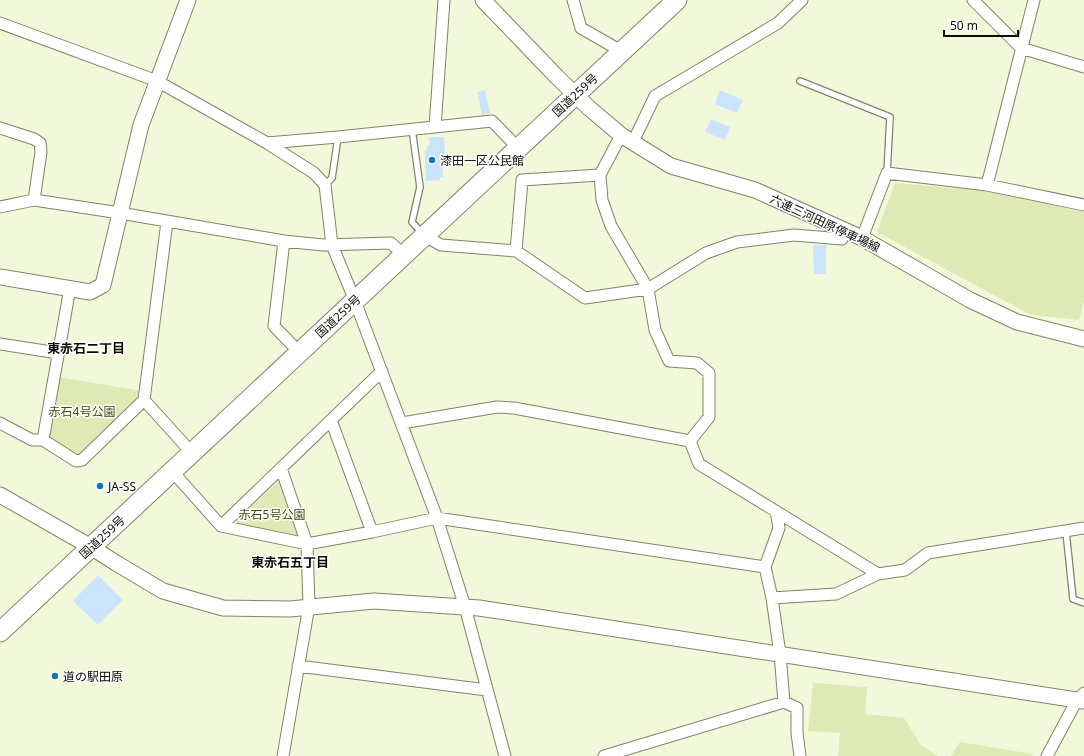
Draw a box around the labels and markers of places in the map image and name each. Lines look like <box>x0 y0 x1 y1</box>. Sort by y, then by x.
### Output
place label: 漆田一区公民館 <box>440 152 524 169</box>
marker: 漆田一区公民館 <box>427 155 437 165</box>
place label: JA-SS <box>107 478 136 495</box>
marker: JA-SS <box>95 481 105 491</box>
place label: 道の駅田原 <box>63 668 123 685</box>
marker: 道の駅田原 <box>50 671 60 681</box>

